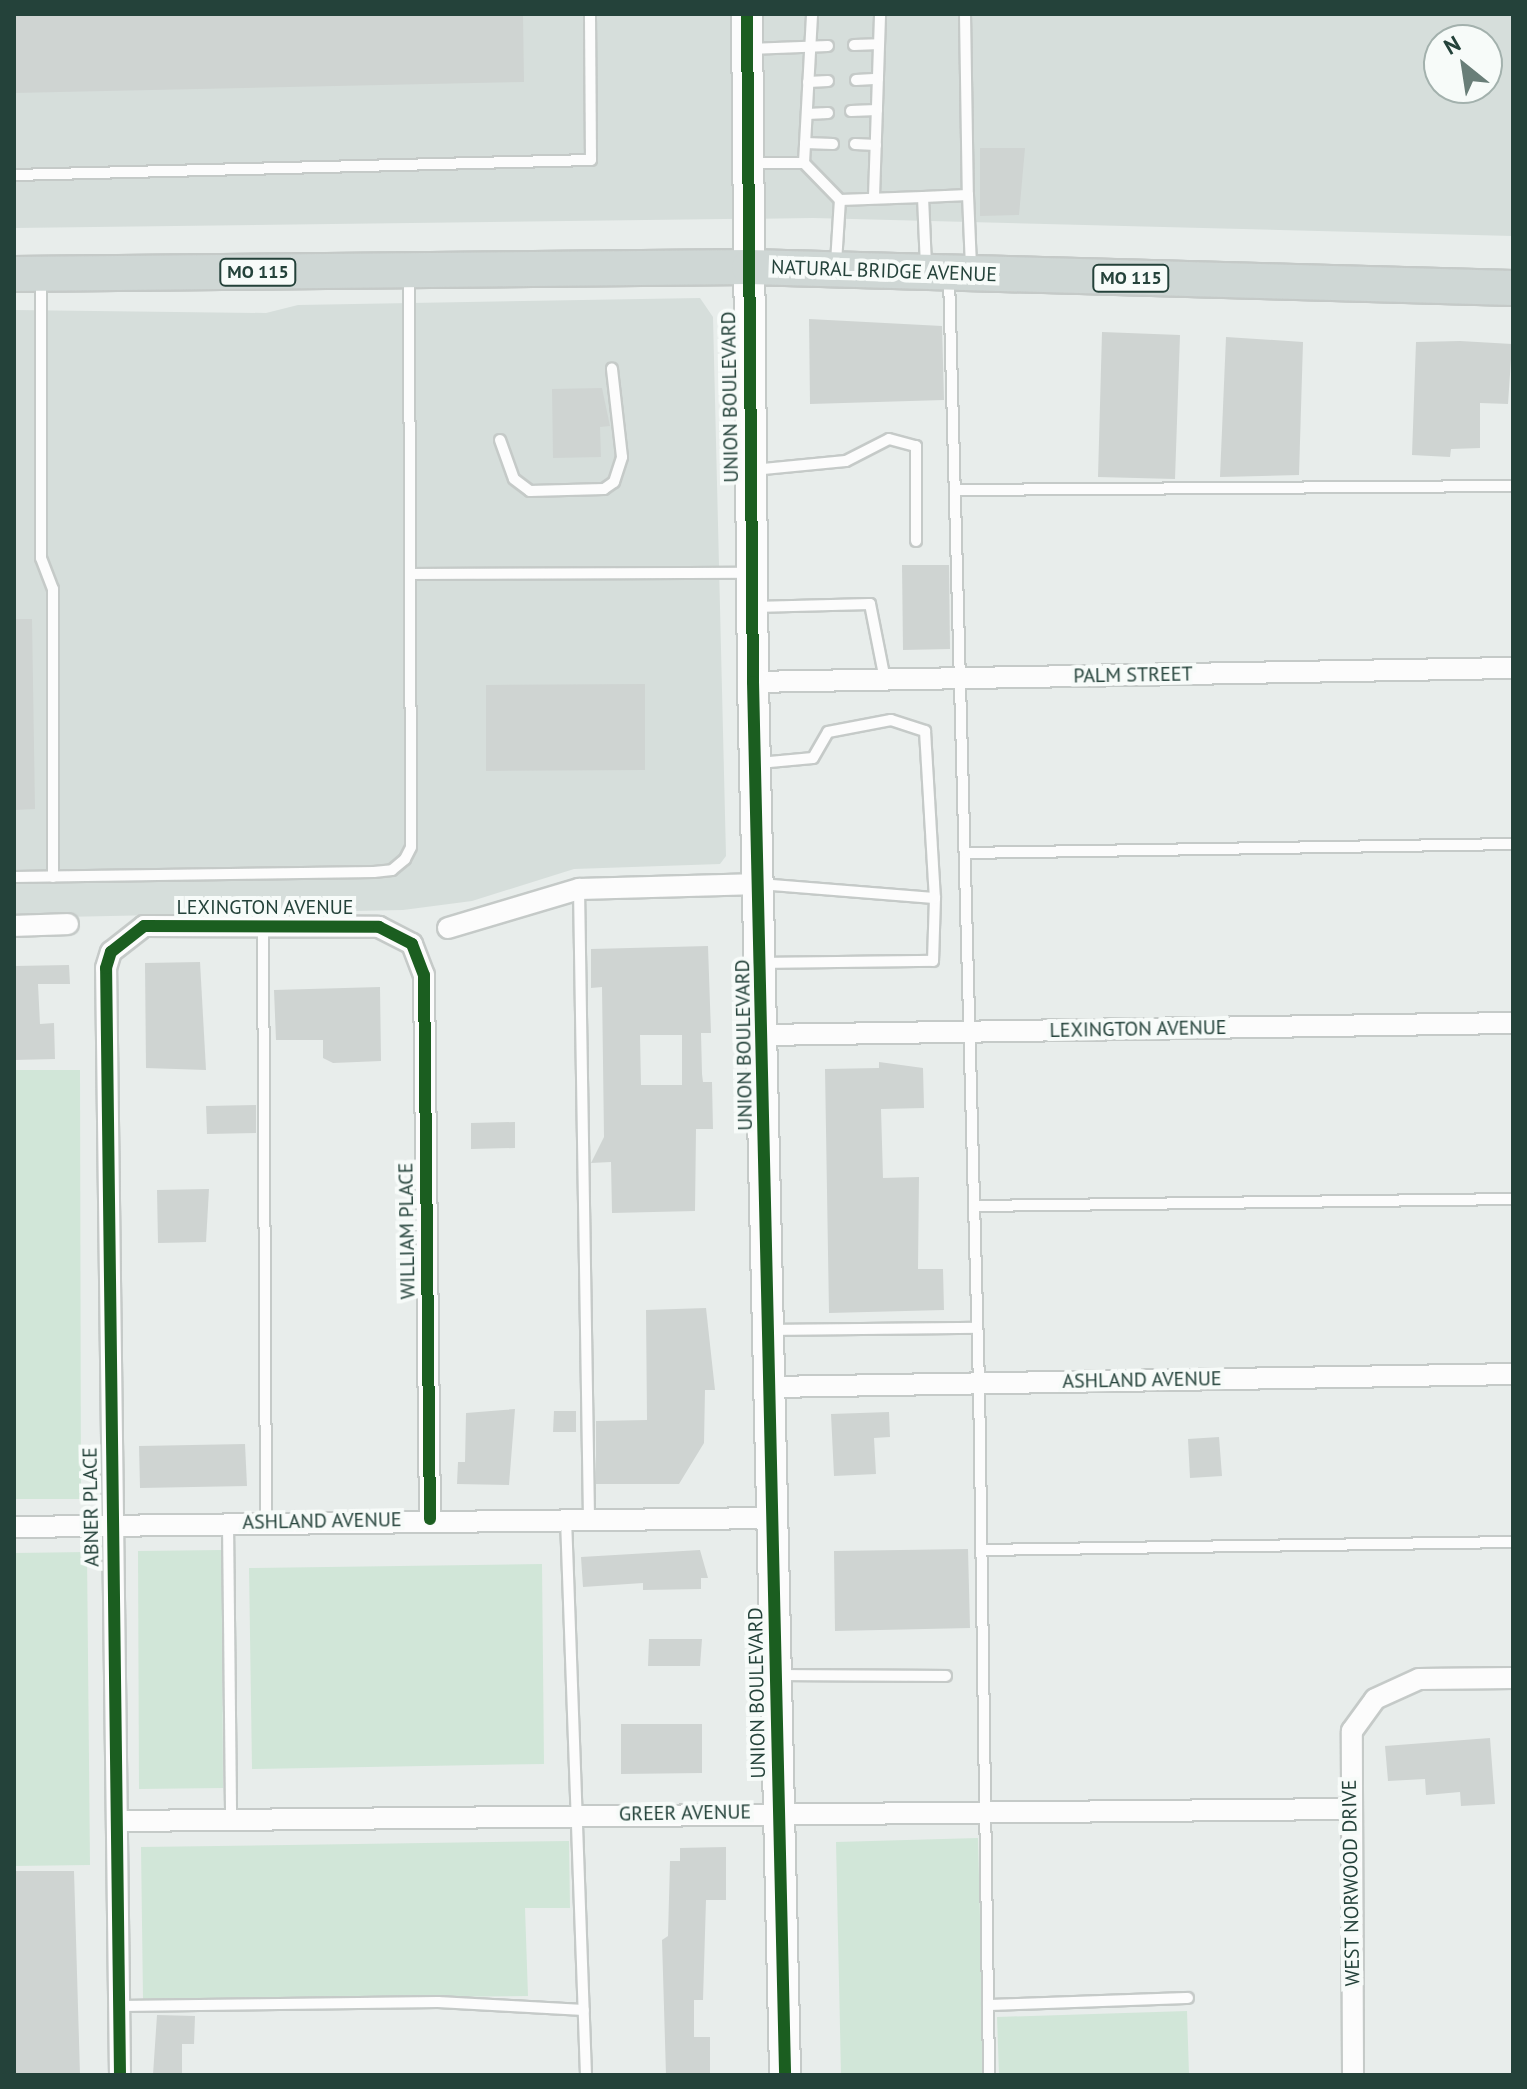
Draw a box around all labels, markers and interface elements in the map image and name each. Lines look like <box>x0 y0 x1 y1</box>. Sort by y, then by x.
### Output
north arrow <box>1423 24 1503 104</box>
text: N <box>1439 29 1465 61</box>
street label: NATURAL BRIDGE AVENUE <box>770 255 998 287</box>
road number: MO 115 <box>218 258 298 286</box>
road number: MO 115 <box>1091 264 1171 292</box>
street label: UNION BOULEVARD <box>717 311 743 483</box>
street label: PALM STREET <box>1073 662 1193 688</box>
street label: LEXINGTON AVENUE <box>176 895 354 919</box>
street label: UNION BOULEVARD <box>731 959 757 1131</box>
street label: LEXINGTON AVENUE <box>1049 1015 1227 1043</box>
street label: WILLIAM PLACE <box>394 1162 420 1300</box>
street label: ASHLAND AVENUE <box>1062 1367 1222 1393</box>
street label: ABNER PLACE <box>78 1447 104 1567</box>
street label: ASHLAND AVENUE <box>242 1508 402 1534</box>
street label: UNION BOULEVARD <box>744 1607 770 1779</box>
street label: WEST NORWOOD DRIVE <box>1337 1779 1365 1987</box>
street label: GREER AVENUE <box>618 1800 752 1826</box>

